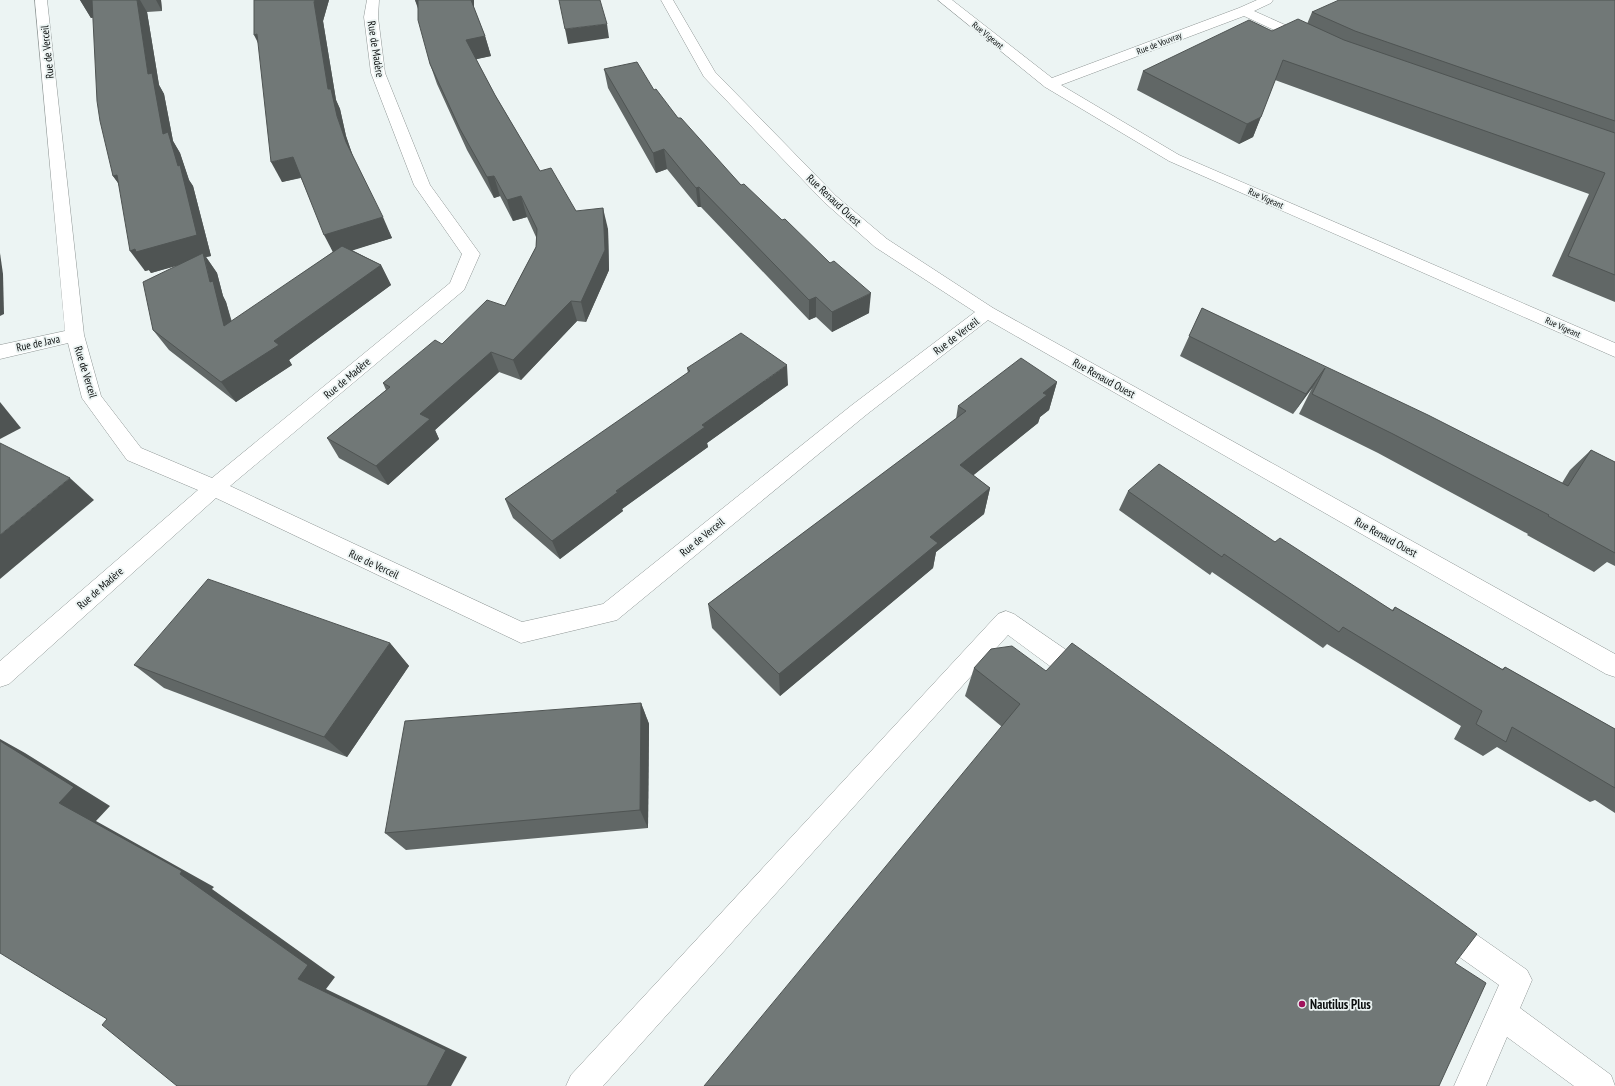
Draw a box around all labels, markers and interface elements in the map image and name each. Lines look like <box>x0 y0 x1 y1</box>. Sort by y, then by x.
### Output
street label: Rue Vigeant <box>970 19 1006 51</box>
street label: Rue de Madère <box>365 20 387 79</box>
street label: Rue de Verceil <box>37 24 57 79</box>
street label: Rue de Vouvray <box>1135 29 1184 57</box>
street label: Rue Renaud Ouest <box>804 171 864 229</box>
street label: Rue Vigeant <box>1247 185 1286 211</box>
street label: Rue de Verceil <box>930 314 982 358</box>
street label: Rue Vigeant <box>1544 314 1583 340</box>
street label: Rue de Java <box>15 332 61 354</box>
street label: Rue de Verceil <box>71 344 101 400</box>
street label: Rue de Madère <box>321 354 374 402</box>
street label: Rue Renaud Ouest <box>1070 355 1138 401</box>
street label: Rue de Verceil <box>677 514 728 559</box>
street label: Rue Renaud Ouest <box>1352 514 1420 560</box>
street label: Rue de Verceil <box>347 546 402 582</box>
street label: Rue de Madère <box>74 564 126 612</box>
place label: Nautilus Plus <box>1310 996 1371 1013</box>
marker: Nautilus Plus <box>1297 999 1307 1009</box>

